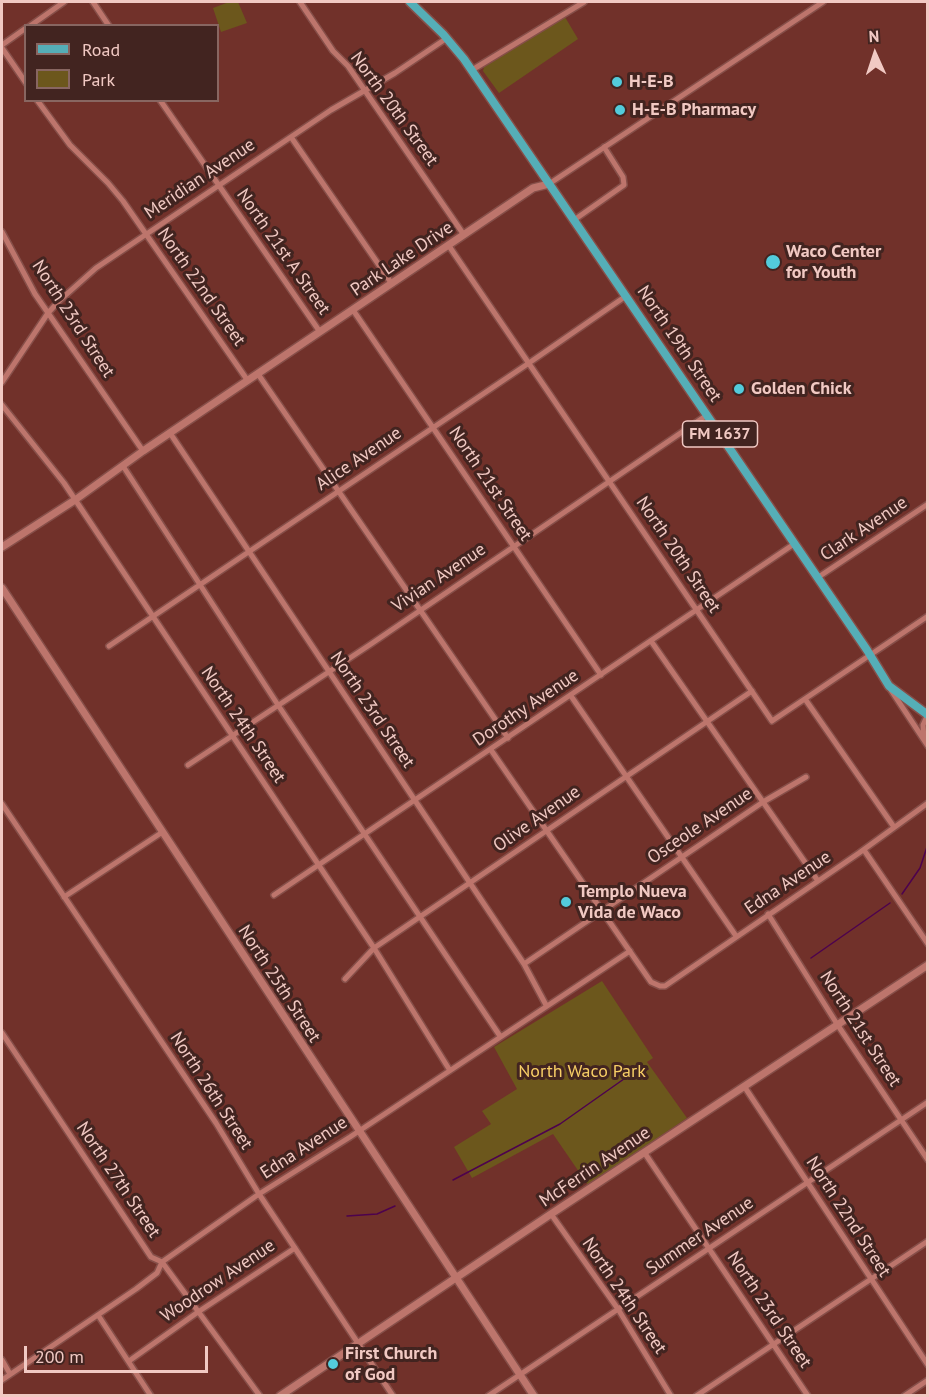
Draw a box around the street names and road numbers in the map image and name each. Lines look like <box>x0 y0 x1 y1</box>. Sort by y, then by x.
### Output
street label: North 20th Street <box>345 48 443 170</box>
street label: Meridian Avenue <box>141 134 259 224</box>
street label: North 21st A Street <box>232 185 334 319</box>
street label: Park Lake Drive <box>347 217 457 301</box>
street label: North 22nd Street <box>152 224 250 350</box>
street label: North 23rd Street <box>27 256 119 382</box>
street label: North 19th Street <box>632 282 726 406</box>
road number: FM 1637 <box>682 421 758 447</box>
street label: Alice Avenue <box>312 423 406 495</box>
street label: North 21st Street <box>444 423 536 545</box>
street label: Clark Avenue <box>816 492 912 566</box>
street label: North 20th Street <box>631 493 725 617</box>
street label: Vivian Avenue <box>388 539 490 617</box>
street label: North 23rd Street <box>325 648 419 772</box>
street label: North 24th Street <box>196 663 290 787</box>
street label: Dorothy Avenue <box>469 665 583 751</box>
street label: Olive Avenue <box>489 781 585 857</box>
street label: Osceole Avenue <box>644 783 756 869</box>
street label: Edna Avenue <box>741 846 835 920</box>
street label: North 25th Street <box>233 921 325 1047</box>
street label: North 21st Street <box>815 967 905 1091</box>
street label: North 26th Street <box>165 1028 257 1154</box>
street label: Edna Avenue <box>257 1112 351 1184</box>
street label: North 27th Street <box>71 1118 165 1242</box>
street label: McFerrin Avenue <box>536 1122 654 1212</box>
street label: North 22nd Street <box>801 1153 895 1281</box>
street label: Summer Avenue <box>642 1192 758 1280</box>
street label: North 24th Street <box>577 1234 671 1358</box>
street label: Woodrow Avenue <box>157 1235 279 1327</box>
street label: North 23rd Street <box>722 1248 816 1372</box>

